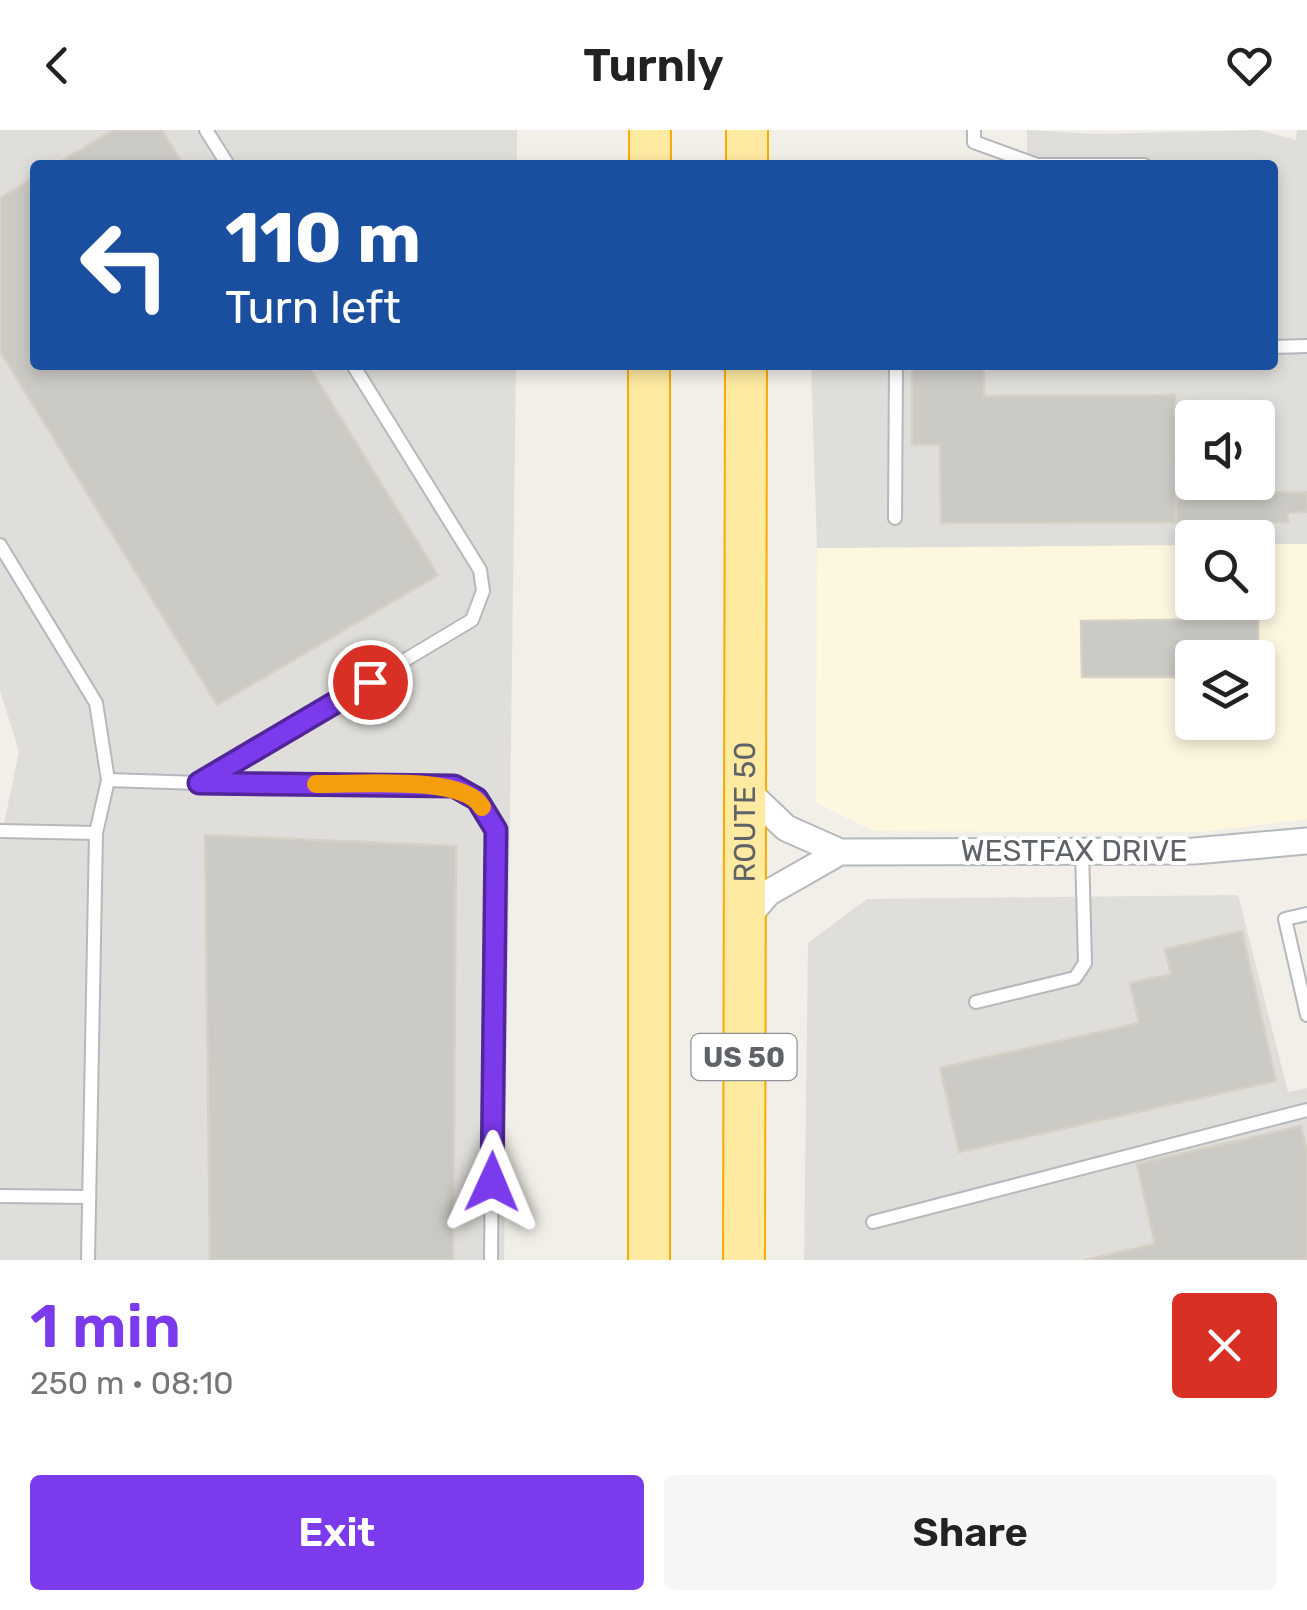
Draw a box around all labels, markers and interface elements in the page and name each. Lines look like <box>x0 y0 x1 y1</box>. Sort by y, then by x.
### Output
icon: back <box>30 38 85 93</box>
icon: heart <box>1222 38 1277 93</box>
text: Turnly <box>583 39 724 92</box>
text: 110 m <box>225 197 421 280</box>
icon: left <box>60 200 190 330</box>
text: Turn left <box>225 281 401 334</box>
map controls <box>1175 400 1275 740</box>
button: sound <box>1175 400 1275 500</box>
button: search <box>1175 520 1275 620</box>
pin <box>328 640 413 725</box>
button: layers <box>1175 640 1275 740</box>
icon: arrive <box>343 655 398 710</box>
street label: ROUTE 50 <box>727 742 763 882</box>
street label: WESTFAX DRIVE <box>960 833 1188 869</box>
road number: US 50 <box>692 1034 796 1080</box>
position arrow <box>440 1130 544 1234</box>
text: 1 min <box>30 1291 181 1362</box>
button: close <box>1172 1293 1277 1398</box>
text: 250 m · 08:10 <box>30 1364 234 1402</box>
button: Exit <box>30 1475 644 1590</box>
button: Share <box>664 1475 1277 1590</box>

